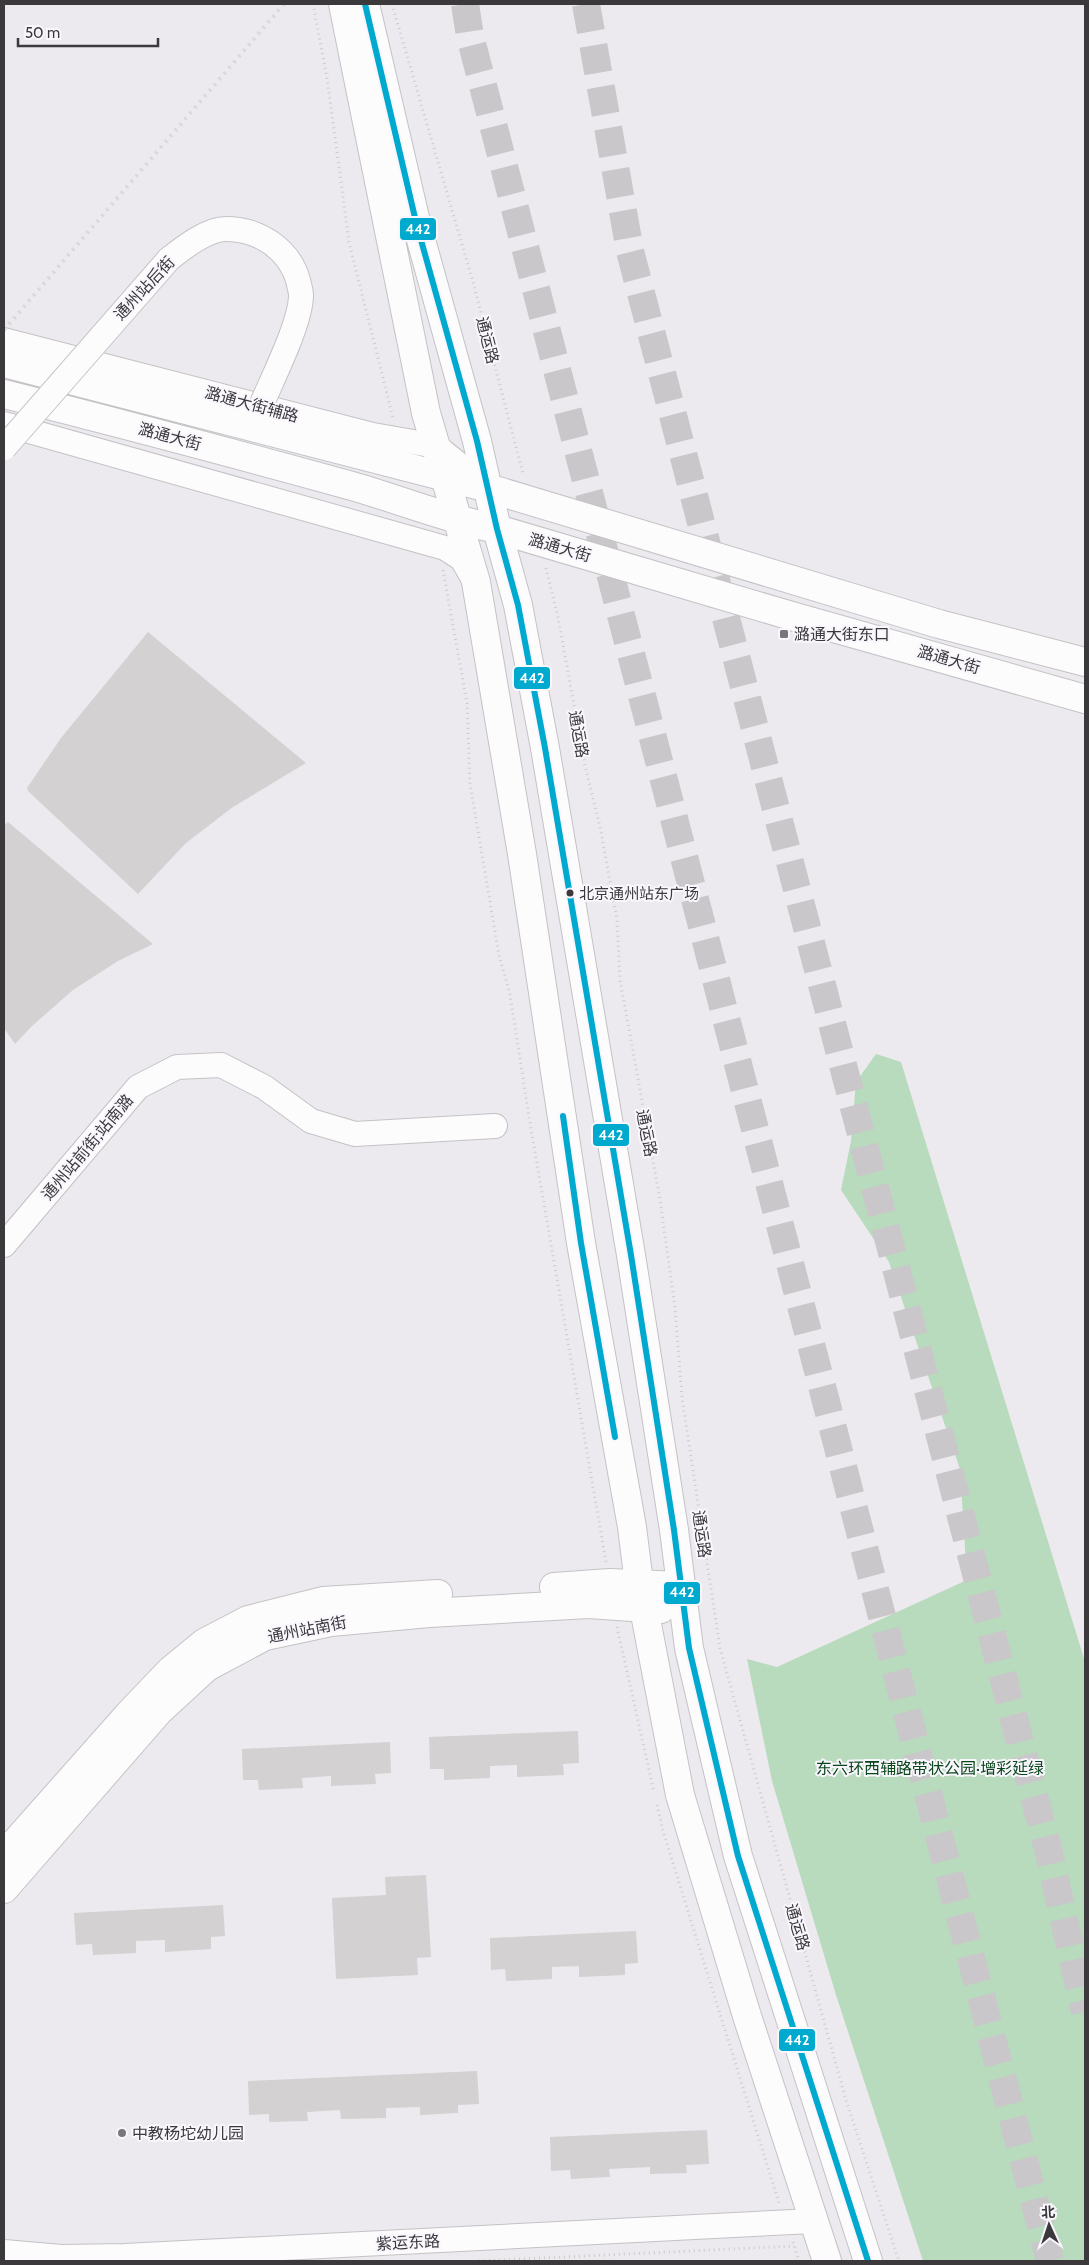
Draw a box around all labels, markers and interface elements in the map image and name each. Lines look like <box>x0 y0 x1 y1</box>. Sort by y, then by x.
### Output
scale bar <box>18 15 158 47</box>
text: 50 m <box>25 24 60 42</box>
line badge: 442 <box>399 217 437 241</box>
text: 442 <box>406 220 430 238</box>
street label: 通州站后街 <box>110 253 179 324</box>
street label: 通运路 <box>472 315 503 366</box>
street label: 潞通大街辅路 <box>203 383 301 426</box>
street label: 潞通大街 <box>136 419 203 454</box>
street label: 潞通大街 <box>526 530 593 565</box>
place label: 潞通大街东口 <box>794 625 890 644</box>
marker: 潞通大街东口 <box>778 628 790 640</box>
street label: 潞通大街 <box>915 642 982 677</box>
line badge: 442 <box>513 666 551 690</box>
text: 442 <box>520 669 544 687</box>
street label: 通运路 <box>565 709 592 759</box>
place label: 北京通州站东广场 <box>579 885 699 903</box>
marker: 北京通州站东广场 <box>565 888 575 898</box>
street label: 通州站前街;站南潞 <box>38 1091 137 1204</box>
street label: 通运路 <box>633 1108 660 1158</box>
line badge: 442 <box>592 1123 630 1147</box>
text: 442 <box>599 1126 623 1144</box>
street label: 通运路 <box>689 1509 714 1559</box>
line badge: 442 <box>663 1581 701 1605</box>
text: 442 <box>670 1583 694 1601</box>
street label: 通州站南街 <box>266 1613 348 1646</box>
park label: 东六环西辅路带状公园·增彩延绿 <box>816 1759 1044 1778</box>
street label: 通运路 <box>782 1901 813 1953</box>
line badge: 442 <box>778 2028 816 2052</box>
text: 442 <box>785 2031 809 2049</box>
place label: 中教杨坨幼儿园 <box>132 2124 244 2143</box>
marker: 中教杨坨幼儿园 <box>116 2127 128 2139</box>
north arrow <box>1024 2200 1074 2250</box>
text: 北 <box>1041 2203 1056 2221</box>
street label: 紫运东路 <box>376 2231 440 2254</box>

